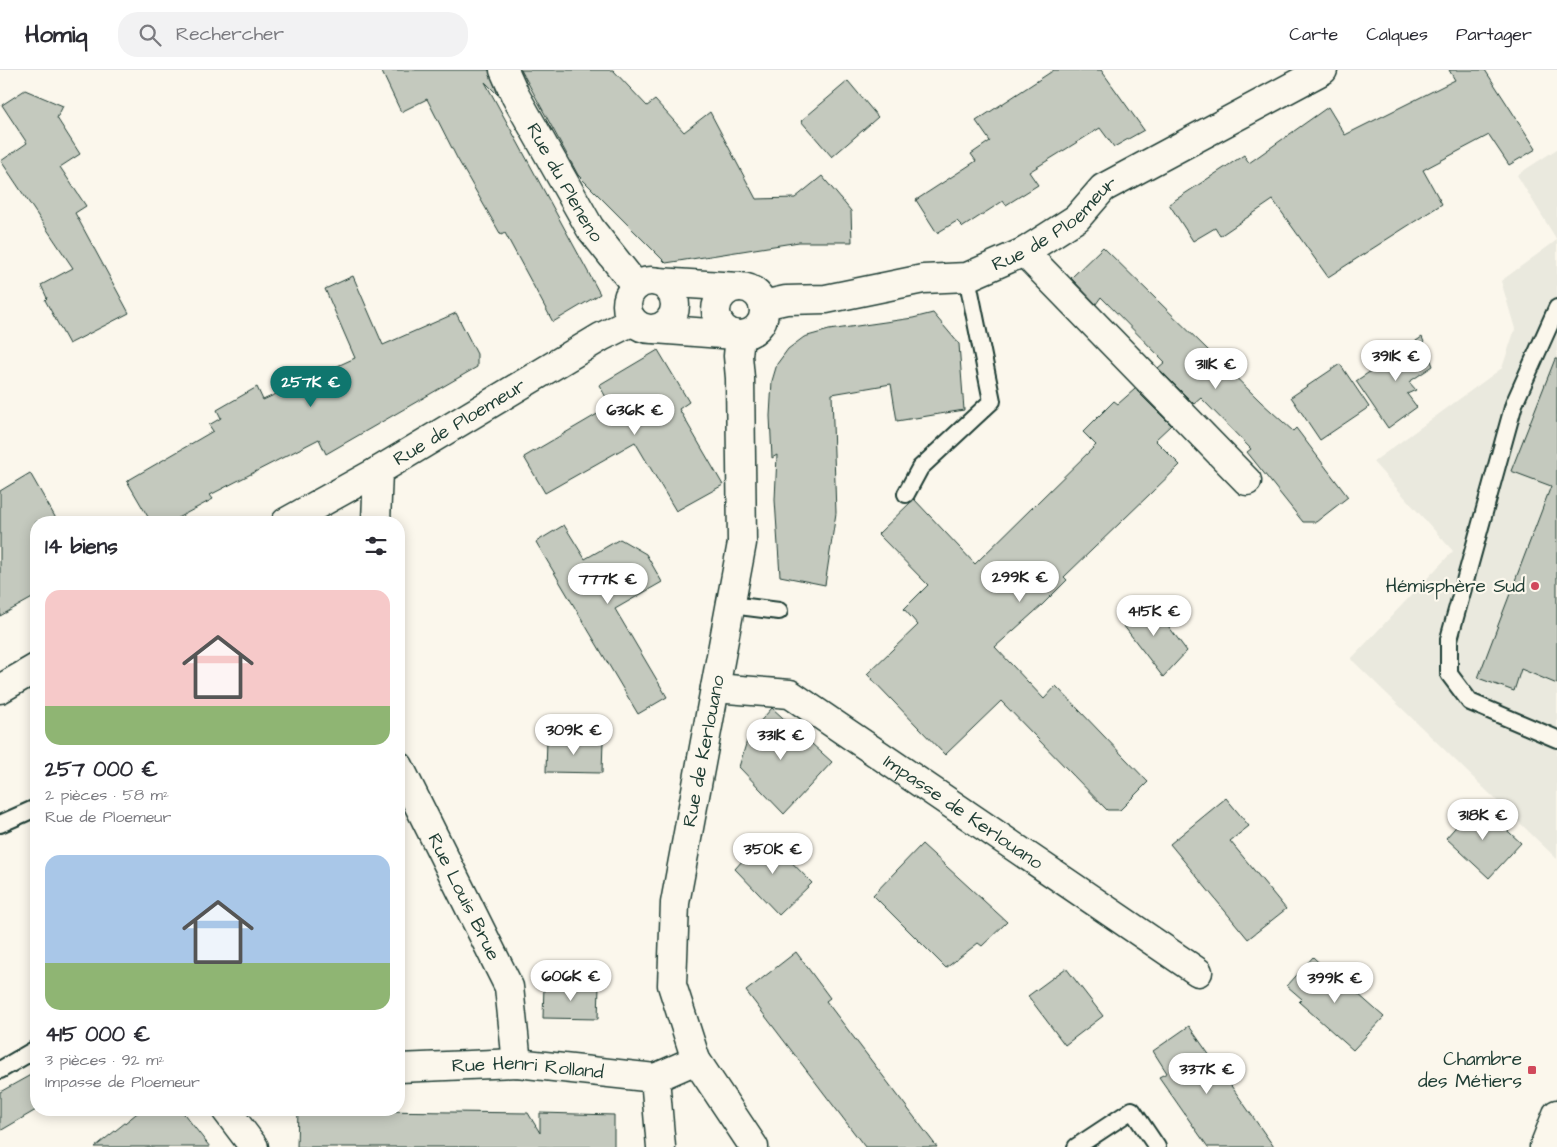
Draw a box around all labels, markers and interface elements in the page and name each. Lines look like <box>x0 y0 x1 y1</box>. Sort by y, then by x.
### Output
search box <box>118 12 468 57</box>
text: Homiq <box>25 18 88 52</box>
icon: search <box>136 21 164 49</box>
text: Rechercher <box>176 21 284 48</box>
text: Carte <box>1289 22 1338 47</box>
text: Calques <box>1366 22 1428 47</box>
text: Partager <box>1456 22 1532 47</box>
street label: Rue du Pleneno <box>520 118 610 248</box>
street label: Rue de Ploemeur <box>988 169 1122 278</box>
pin: 391K € <box>1355 340 1437 382</box>
text: 391K € <box>1372 345 1420 367</box>
pin: 311K € <box>1175 348 1257 390</box>
text: 311K € <box>1195 353 1237 375</box>
pin: 257K € <box>270 366 352 408</box>
text: 257K € <box>281 371 341 393</box>
street label: Rue de Ploemeur <box>388 372 531 472</box>
pin: 636K € <box>594 394 676 436</box>
text: 636K € <box>606 399 664 421</box>
text: 14 biens <box>45 532 118 561</box>
icon: filters <box>362 532 390 560</box>
pin: 299K € <box>979 560 1061 603</box>
pin: 777K € <box>567 562 649 605</box>
text: 299K € <box>992 566 1048 588</box>
text: 777K € <box>579 568 637 590</box>
place label: Hémisphère Sud <box>1386 573 1525 600</box>
marker: Hémisphère Sud <box>1529 580 1541 592</box>
pin: 415K € <box>1113 594 1195 637</box>
text: 415K € <box>1127 600 1181 622</box>
icon: home <box>173 622 263 712</box>
street label: Rue de Kerlouano <box>676 672 732 829</box>
pin: 309K € <box>533 714 615 756</box>
pin: 331K € <box>740 718 822 761</box>
text: 309K € <box>546 719 602 741</box>
text: 331K € <box>757 724 805 746</box>
street label: Impasse de Kerlouano <box>878 748 1049 876</box>
text: 257 000 € <box>45 755 158 784</box>
text: 2 pièces · 58 m² <box>45 784 169 806</box>
pin: 318K € <box>1442 798 1524 841</box>
text: 318K € <box>1458 804 1508 826</box>
text: Rue de Ploemeur <box>45 806 171 828</box>
street label: Rue Louis Brue <box>421 829 507 965</box>
pin: 350K € <box>732 832 814 875</box>
text: 350K € <box>744 838 802 860</box>
icon: home <box>173 887 263 977</box>
pin: 606K € <box>530 960 612 1002</box>
pin: 399K € <box>1294 962 1376 1004</box>
text: 606K € <box>542 965 600 987</box>
text: 399K € <box>1307 967 1363 989</box>
text: 415 000 € <box>45 1020 150 1049</box>
place label: Chambre des Métiers <box>1418 1046 1522 1095</box>
text: 3 pièces · 92 m² <box>45 1049 165 1071</box>
street label: Rue Henri Rolland <box>451 1049 605 1086</box>
pin: 337K € <box>1166 1052 1248 1095</box>
text: 337K € <box>1180 1058 1234 1080</box>
marker: Chambre des Métiers <box>1526 1064 1538 1076</box>
text: Impasse de Ploemeur <box>45 1071 200 1093</box>

